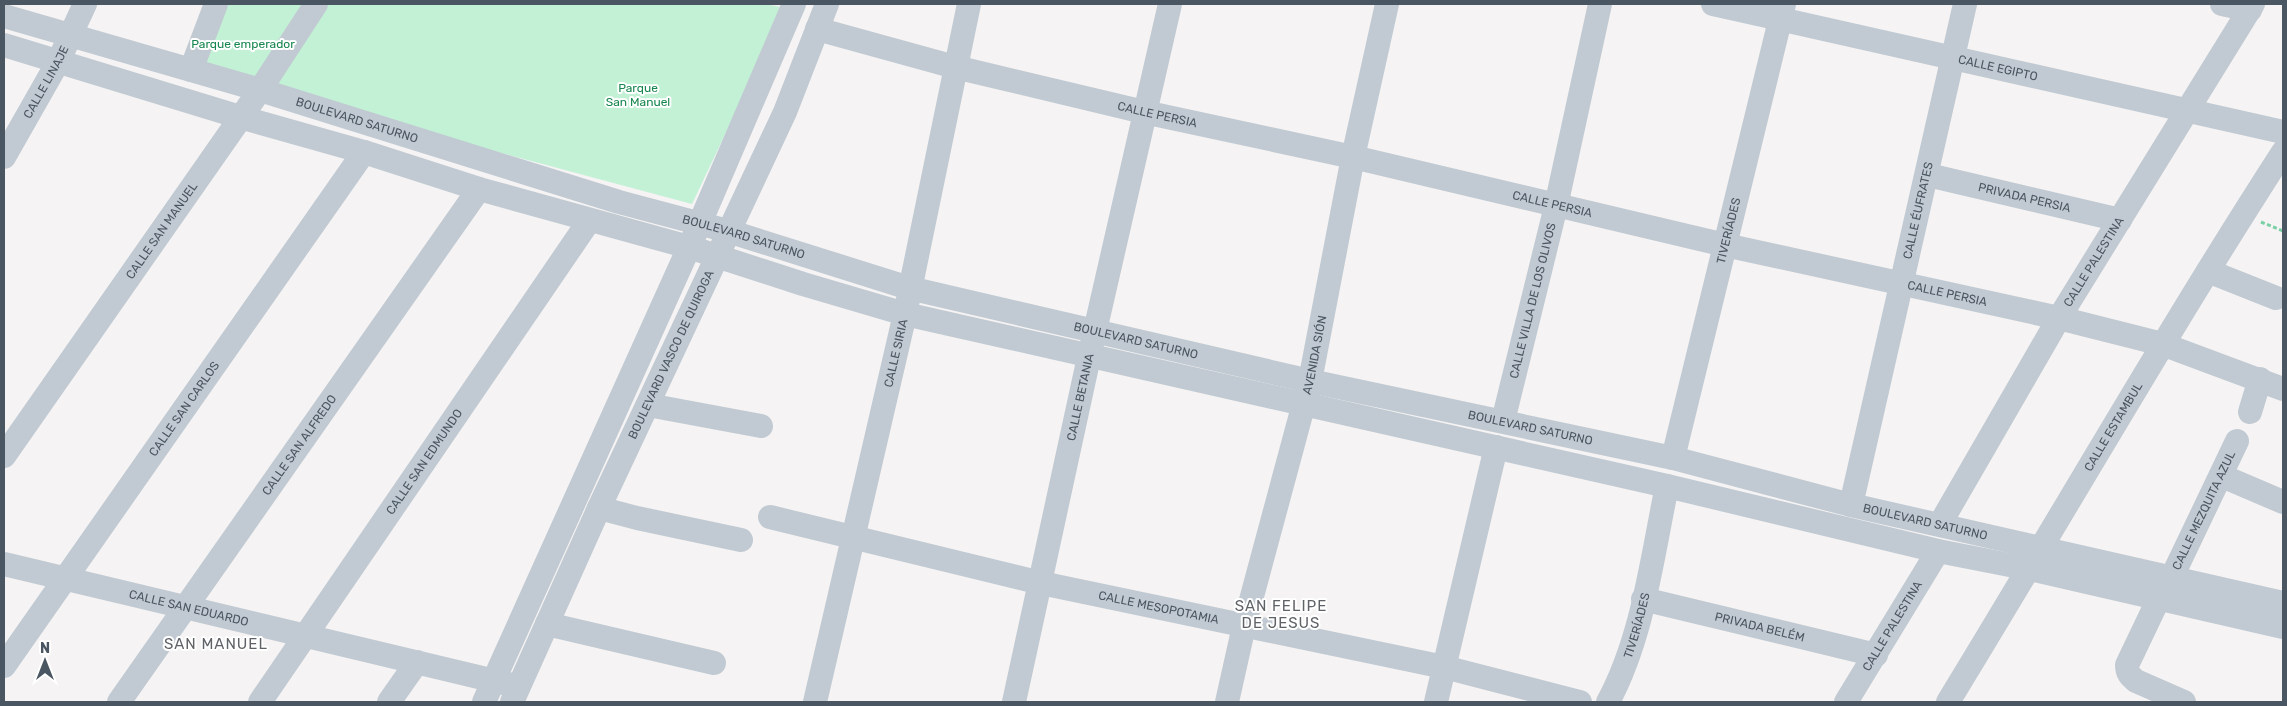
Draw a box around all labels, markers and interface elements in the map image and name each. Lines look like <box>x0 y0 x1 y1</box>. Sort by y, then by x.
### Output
park label: Parque emperador <box>191 37 295 51</box>
street label: CALLE LINAJE <box>20 43 72 121</box>
street label: CALLE EGIPTO <box>1957 52 2039 84</box>
park label: Parque San Manuel <box>606 81 670 109</box>
street label: BOULEVARD SATURNO <box>294 95 420 146</box>
street label: CALLE PERSIA <box>1116 99 1199 130</box>
street label: CALLE ÉUFRATES <box>1900 161 1936 260</box>
street label: CALLE SAN MANUEL <box>123 179 200 282</box>
street label: PRIVADA PERSIA <box>1977 180 2072 215</box>
street label: CALLE PERSIA <box>1511 188 1594 220</box>
street label: TIVERÍADES <box>1714 196 1743 265</box>
street label: BOULEVARD SATURNO <box>681 212 807 262</box>
street label: CALLE PALESTINA <box>2061 214 2127 309</box>
street label: CALLE VILLA DE LOS OLIVOS <box>1507 221 1559 380</box>
street label: BOULEVARD VASCO DE QUIROGA <box>625 268 717 441</box>
street label: CALLE PERSIA <box>1906 278 1989 309</box>
street label: AVENIDA SIÓN <box>1300 314 1329 396</box>
street label: CALLE SIRIA <box>881 318 911 389</box>
street label: BOULEVARD SATURNO <box>1072 319 1199 362</box>
street label: CALLE BETANIA <box>1064 352 1097 442</box>
street label: CALLE SAN CARLOS <box>146 359 222 459</box>
street label: CALLE ESTAMBUL <box>2081 380 2145 474</box>
street label: CALLE SAN ALFREDO <box>259 392 339 498</box>
street label: CALLE SAN EDMUNDO <box>383 406 465 517</box>
street label: BOULEVARD SATURNO <box>1467 408 1594 448</box>
street label: CALLE MEZQUITA AZUL <box>2169 448 2238 572</box>
street label: BOULEVARD SATURNO <box>1862 501 1989 543</box>
street label: CALLE PALESTINA <box>1860 578 1925 674</box>
street label: CALLE SAN EDUARDO <box>128 587 250 629</box>
street label: CALLE MESOPOTAMIA <box>1097 588 1220 627</box>
street label: TIVERÍADES <box>1621 591 1653 660</box>
district label: SAN FELIPE DE JESUS <box>1235 597 1327 632</box>
street label: PRIVADA BELÉM <box>1713 609 1806 645</box>
district label: SAN MANUEL <box>164 635 268 653</box>
north arrow <box>20 636 70 686</box>
text: N <box>40 640 50 657</box>

